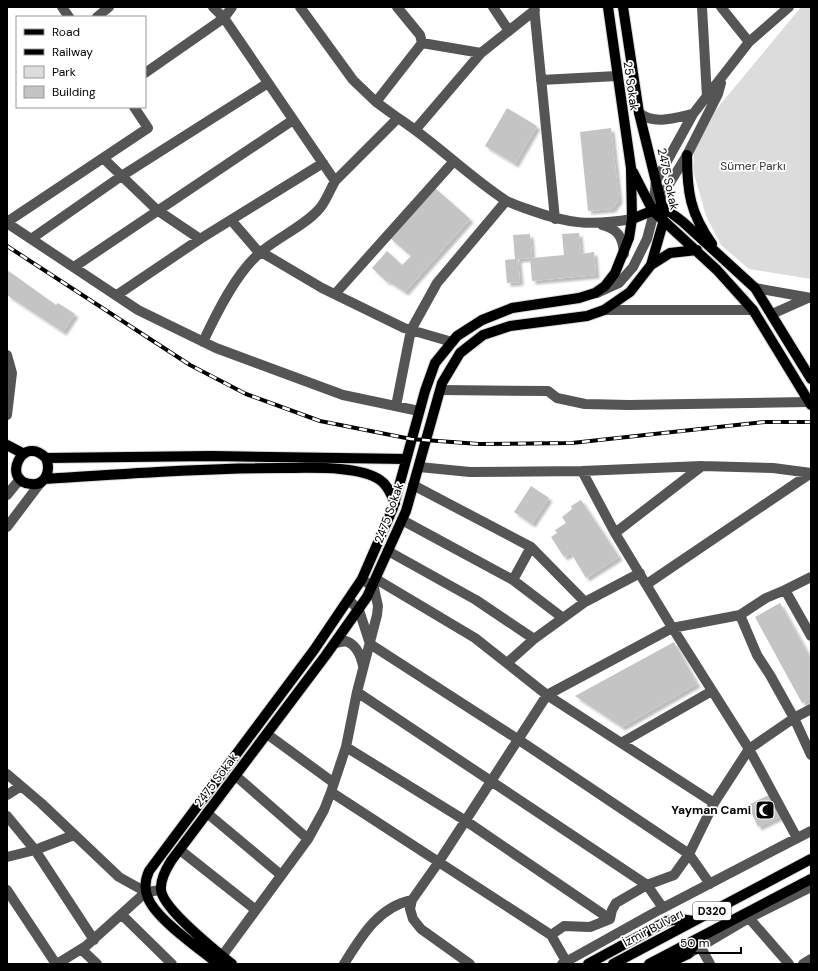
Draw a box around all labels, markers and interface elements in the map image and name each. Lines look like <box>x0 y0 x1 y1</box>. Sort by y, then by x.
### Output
legend <box>16 16 146 108</box>
text: Road <box>52 24 80 40</box>
text: Railway <box>52 44 93 60</box>
street label: 25 Sokak <box>620 60 642 112</box>
text: Park <box>52 64 76 80</box>
text: Building <box>52 84 96 100</box>
street label: 2475 Sokak <box>654 146 682 212</box>
park label: Sümer Parkı <box>720 158 786 174</box>
street label: 2475 Sokak <box>371 481 407 545</box>
street label: 2475 Sokak <box>191 750 241 810</box>
mosque icon: Yayman Cami <box>754 799 776 821</box>
place label: Yayman Cami <box>671 802 751 818</box>
road number: D320 <box>693 902 731 920</box>
street label: İzmir Bulvarı <box>620 905 686 951</box>
scale bar <box>674 929 741 955</box>
text: 50 m <box>680 935 709 951</box>

